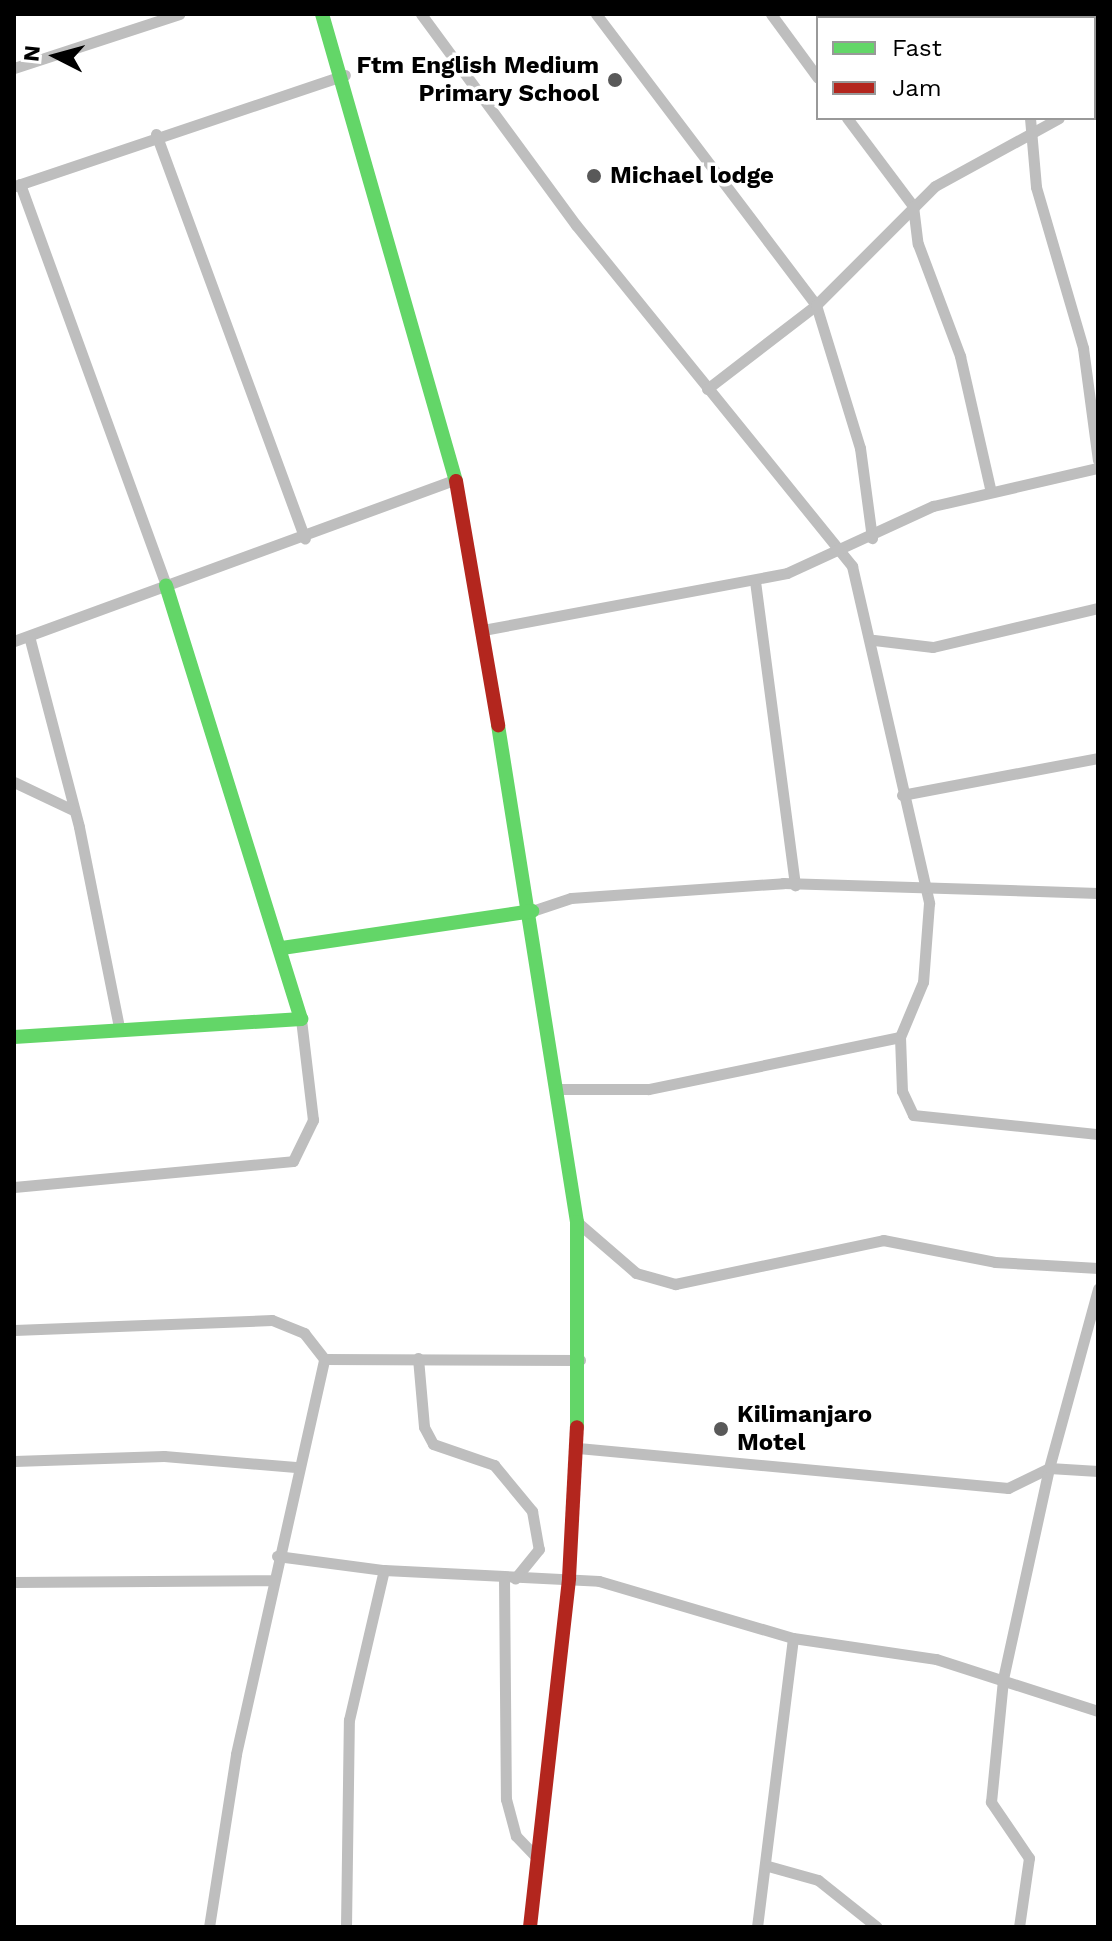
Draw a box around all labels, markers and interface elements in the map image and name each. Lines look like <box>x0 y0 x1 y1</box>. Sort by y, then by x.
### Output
north arrow <box>16 16 96 96</box>
legend <box>816 16 1096 120</box>
text: Fast <box>892 34 942 62</box>
text: N <box>18 44 45 63</box>
place label: Ftm English Medium Primary School <box>357 52 599 108</box>
marker: Ftm English Medium Primary School <box>606 71 624 89</box>
text: Jam <box>892 74 942 102</box>
place label: Michael lodge <box>610 162 774 190</box>
marker: Michael lodge <box>585 167 603 185</box>
place label: Kilimanjaro Motel <box>737 1401 872 1457</box>
marker: Kilimanjaro Motel <box>712 1420 730 1438</box>

